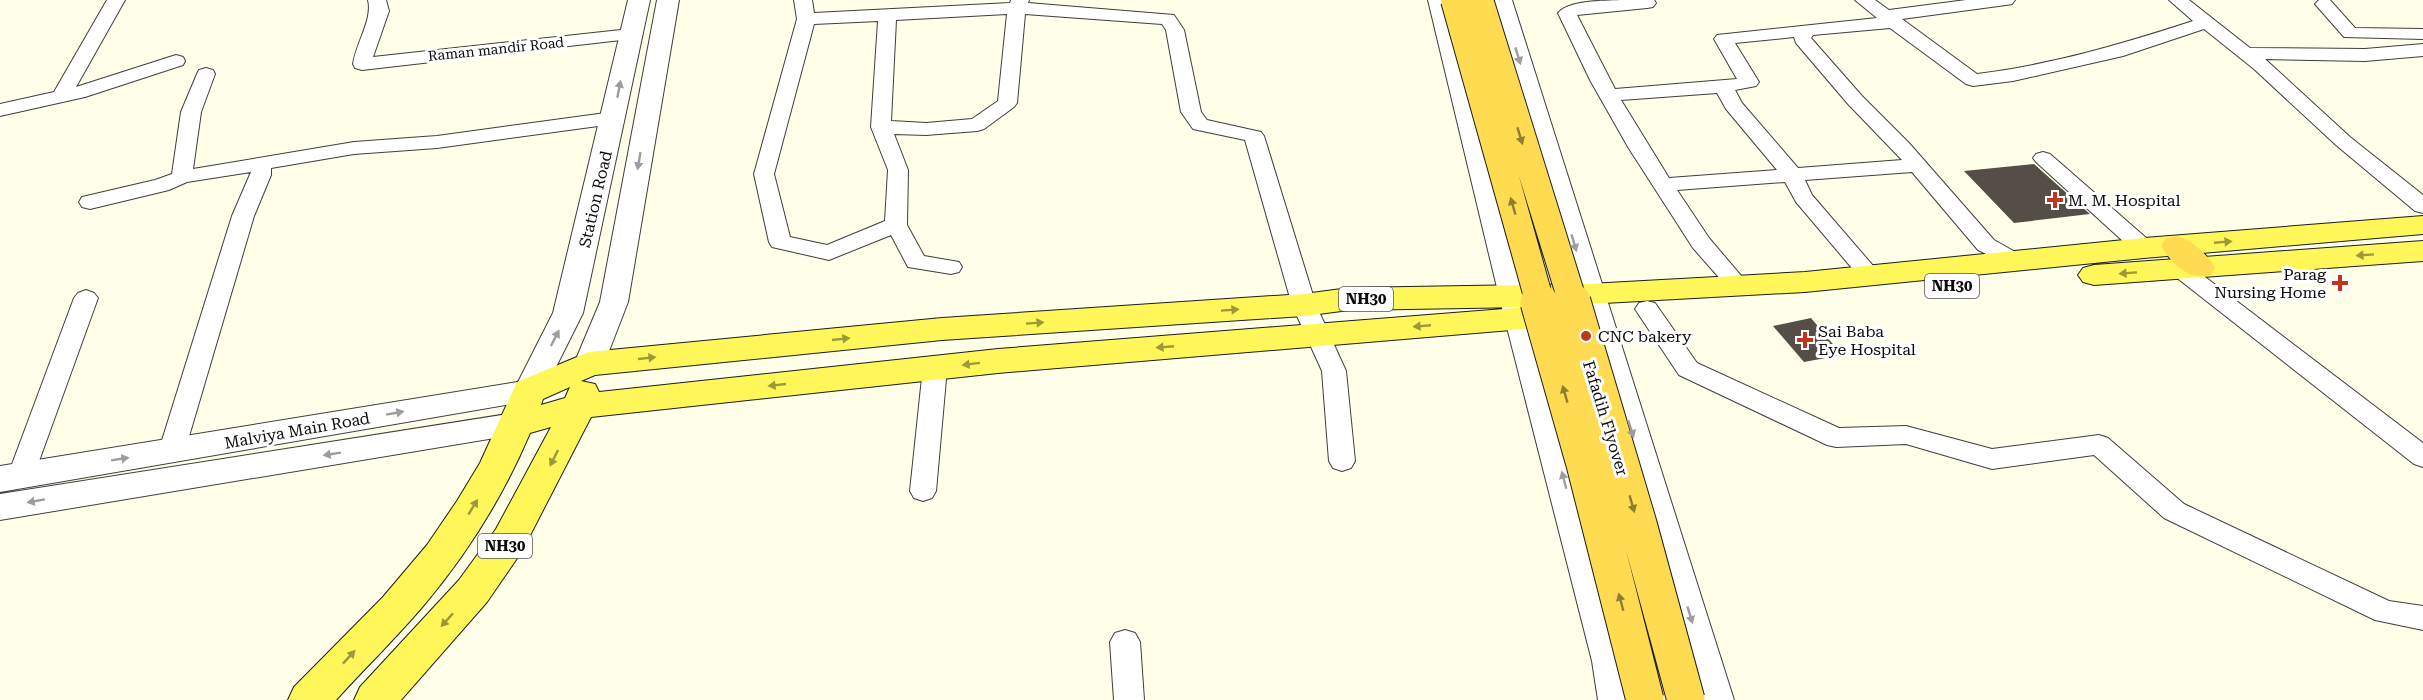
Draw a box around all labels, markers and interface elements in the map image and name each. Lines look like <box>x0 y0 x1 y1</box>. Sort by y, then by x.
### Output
street label: Raman mandir Road <box>427 34 565 64</box>
one-way arrow <box>1514 47 1523 65</box>
one-way arrow <box>615 80 624 99</box>
one-way arrow <box>1516 127 1525 145</box>
street label: Station Road <box>575 149 616 249</box>
one-way arrow <box>634 152 643 171</box>
marker: M. M. Hospital <box>2046 191 2064 209</box>
place label: M. M. Hospital <box>2068 191 2180 210</box>
one-way arrow <box>1507 197 1517 215</box>
one-way arrow <box>1570 234 1579 252</box>
one-way arrow <box>2214 237 2233 247</box>
one-way arrow <box>2355 251 2374 260</box>
place label: Parag Nursing Home <box>2214 265 2327 302</box>
one-way arrow <box>2119 268 2138 278</box>
road number: NH30 <box>1925 274 1979 298</box>
marker: Parag Nursing Home <box>2331 274 2349 292</box>
road number: NH30 <box>1339 287 1393 311</box>
one-way arrow <box>1220 305 1239 315</box>
one-way arrow <box>1026 318 1045 327</box>
one-way arrow <box>1413 321 1432 331</box>
place label: Sai Baba Eye Hospital <box>1818 322 1916 359</box>
place label: CNC bakery <box>1598 327 1692 346</box>
marker: CNC bakery <box>1579 329 1593 343</box>
one-way arrow <box>550 330 560 347</box>
marker: Sai Baba Eye Hospital <box>1796 331 1814 349</box>
one-way arrow <box>831 334 850 344</box>
one-way arrow <box>1156 342 1175 352</box>
one-way arrow <box>637 354 656 363</box>
street label: Fafadih Flyover <box>1579 358 1632 478</box>
one-way arrow <box>962 359 981 369</box>
one-way arrow <box>768 380 787 390</box>
one-way arrow <box>1560 385 1569 403</box>
street label: Malviya Main Road <box>223 408 371 453</box>
one-way arrow <box>386 408 405 417</box>
one-way arrow <box>1627 420 1636 438</box>
one-way arrow <box>322 449 341 458</box>
one-way arrow <box>549 449 559 466</box>
one-way arrow <box>111 454 130 463</box>
one-way arrow <box>1559 471 1568 489</box>
one-way arrow <box>1628 495 1637 513</box>
one-way arrow <box>26 497 45 506</box>
one-way arrow <box>467 499 478 515</box>
road number: NH30 <box>478 534 532 558</box>
one-way arrow <box>1616 593 1626 611</box>
one-way arrow <box>1686 606 1695 624</box>
one-way arrow <box>441 612 454 627</box>
one-way arrow <box>342 650 356 665</box>

